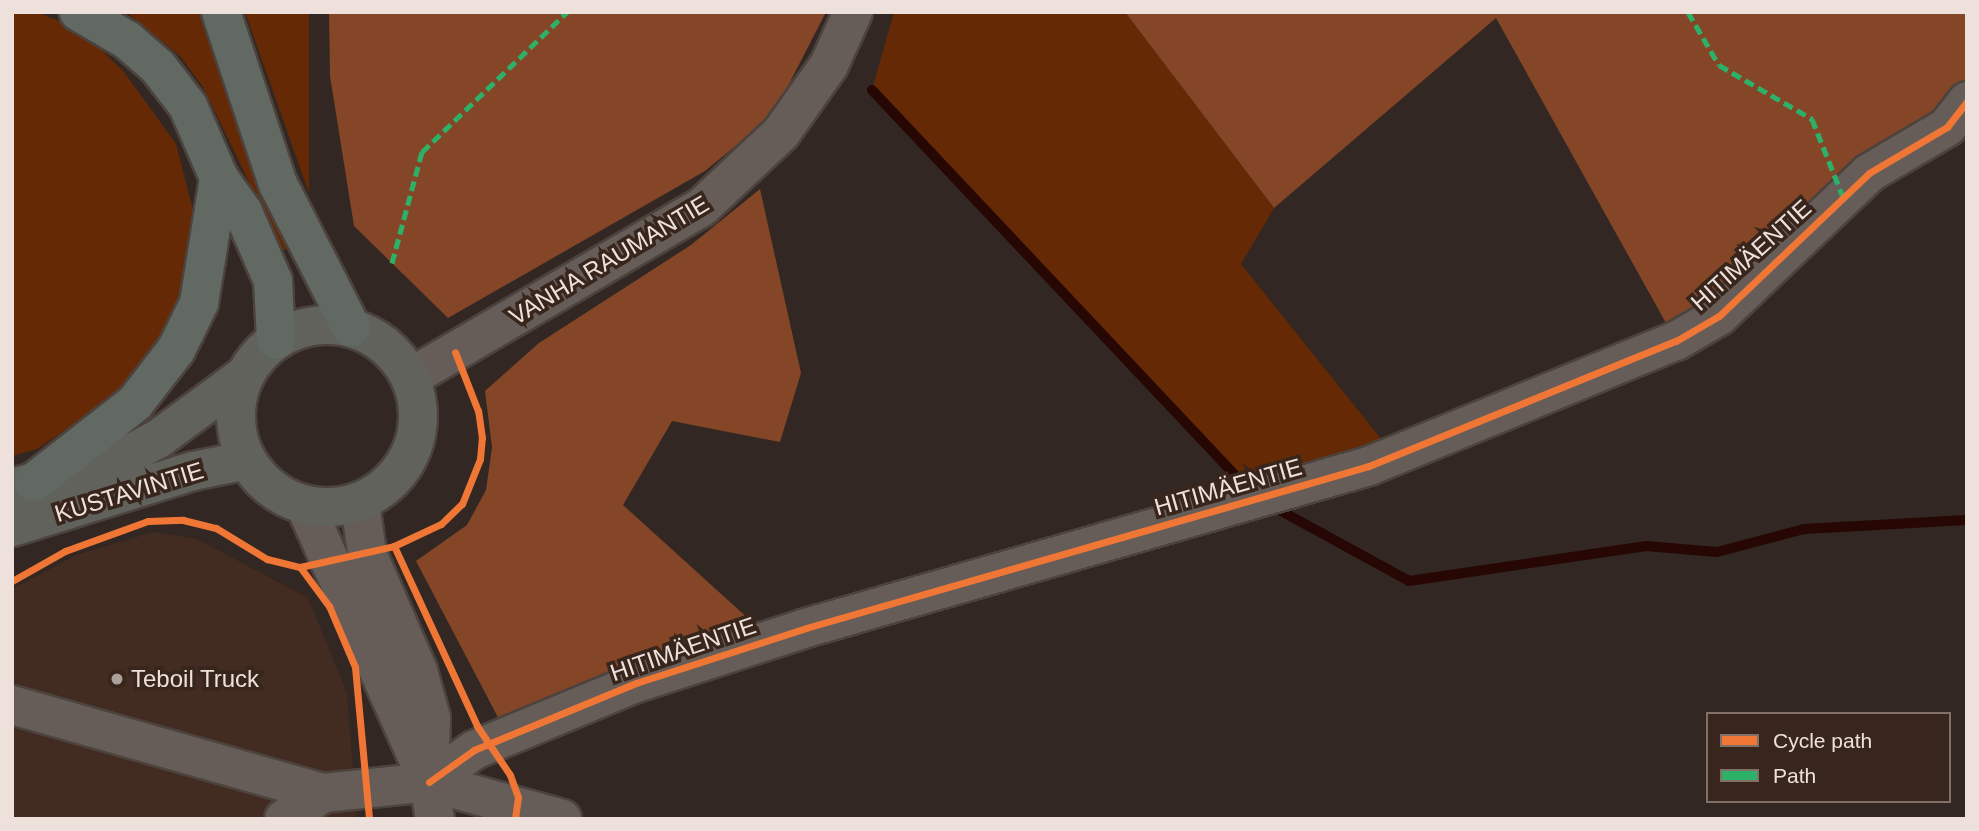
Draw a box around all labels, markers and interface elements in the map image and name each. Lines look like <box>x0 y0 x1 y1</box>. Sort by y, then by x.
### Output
street label: VANHA RAUMANTIE <box>503 189 715 331</box>
street label: HITIMÄENTIE <box>1685 193 1817 317</box>
street label: HITIMÄENTIE <box>1151 452 1305 522</box>
street label: KUSTAVINTIE <box>51 456 207 528</box>
street label: HITIMÄENTIE <box>606 611 760 687</box>
place label: Teboil Truck <box>131 665 259 693</box>
marker: Teboil Truck <box>109 671 125 687</box>
legend <box>1706 712 1951 803</box>
text: Cycle path <box>1773 729 1872 752</box>
text: Path <box>1773 764 1816 787</box>

